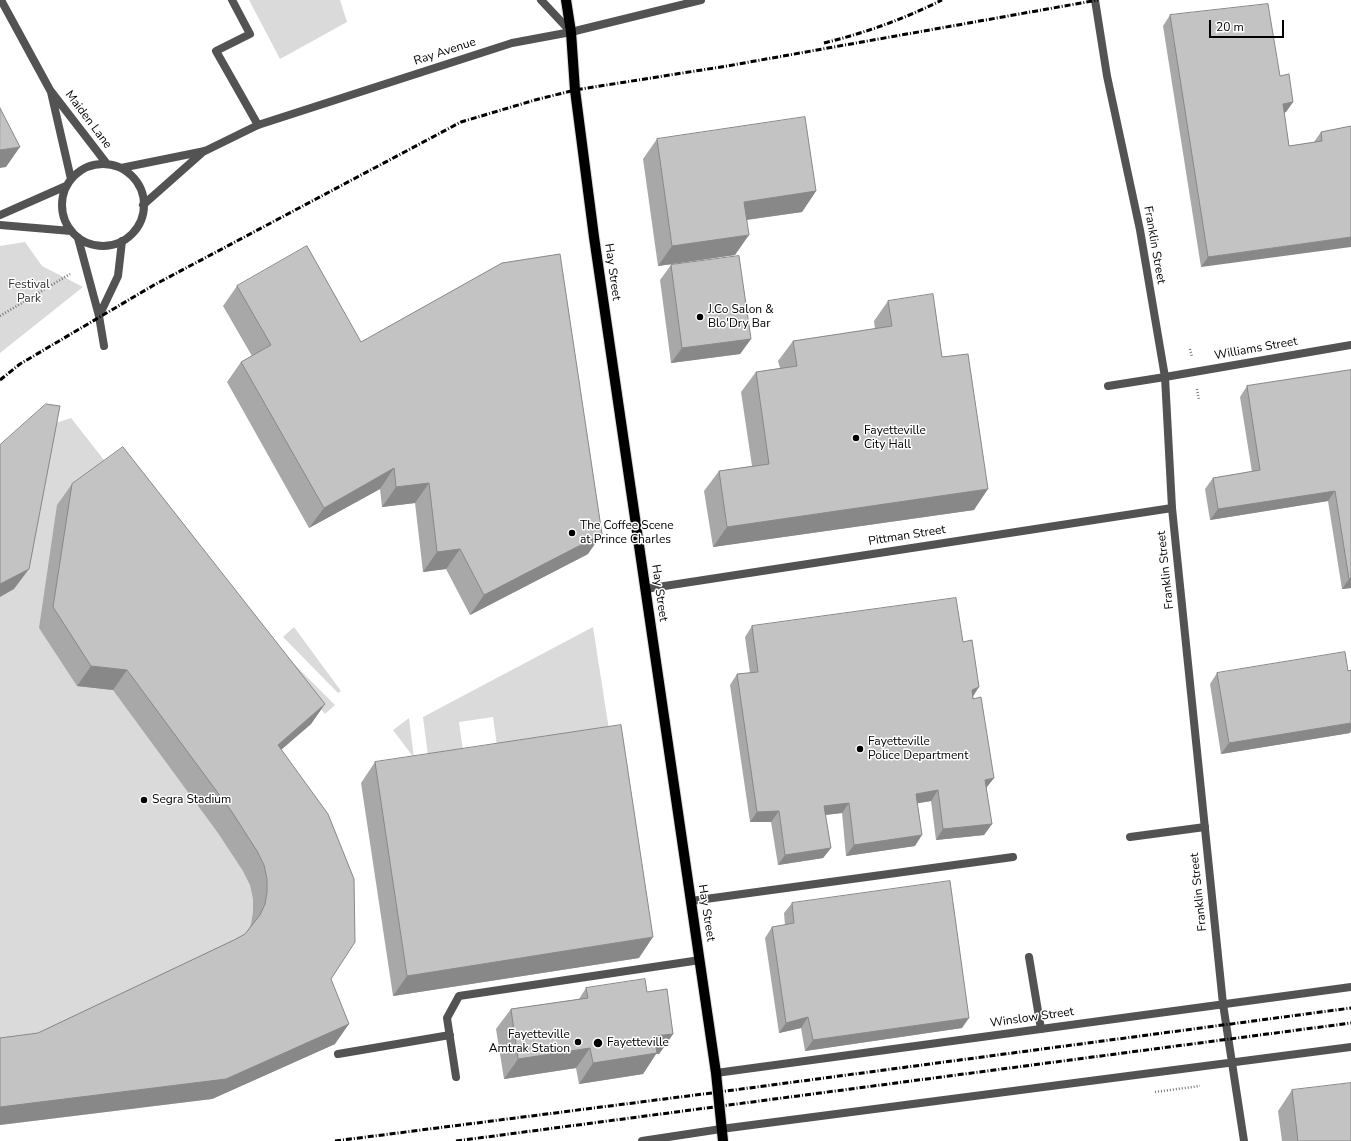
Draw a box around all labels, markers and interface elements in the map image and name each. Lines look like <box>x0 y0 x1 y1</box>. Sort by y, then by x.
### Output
scale bar <box>1211 12 1286 38</box>
text: 20 m <box>1216 19 1244 35</box>
street label: Ray Avenue <box>412 35 478 69</box>
street label: Maiden Lane <box>62 88 114 152</box>
street label: Franklin Street <box>1140 205 1168 285</box>
street label: Hay Street <box>601 243 623 301</box>
park label: Festival Park <box>8 278 50 306</box>
place label: J.Co Salon & Blo'Dry Bar <box>708 303 774 331</box>
marker: J.Co Salon & Blo'Dry Bar <box>695 312 705 322</box>
street label: Williams Street <box>1213 335 1299 363</box>
place label: Fayetteville City Hall <box>864 424 926 452</box>
marker: Fayetteville City Hall <box>851 433 861 443</box>
place label: The Coffee Scene at Prince Charles <box>580 519 674 547</box>
street label: Pittman Street <box>867 523 947 549</box>
marker: The Coffee Scene at Prince Charles <box>567 528 577 538</box>
street label: Franklin Street <box>1155 530 1177 610</box>
street label: Hay Street <box>648 564 670 622</box>
place label: Fayetteville Police Department <box>868 735 968 763</box>
marker: Fayetteville Police Department <box>855 744 865 754</box>
place label: Segra Stadium <box>152 793 231 807</box>
marker: Segra Stadium <box>139 795 149 805</box>
street label: Franklin Street <box>1188 852 1210 932</box>
street label: Hay Street <box>694 884 718 942</box>
street label: Winslow Street <box>989 1005 1075 1031</box>
place label: Fayetteville Amtrak Station <box>489 1028 570 1056</box>
place label: Fayetteville <box>607 1036 669 1050</box>
marker: Fayetteville Amtrak Station <box>573 1037 583 1047</box>
marker: Fayetteville <box>592 1037 604 1049</box>

